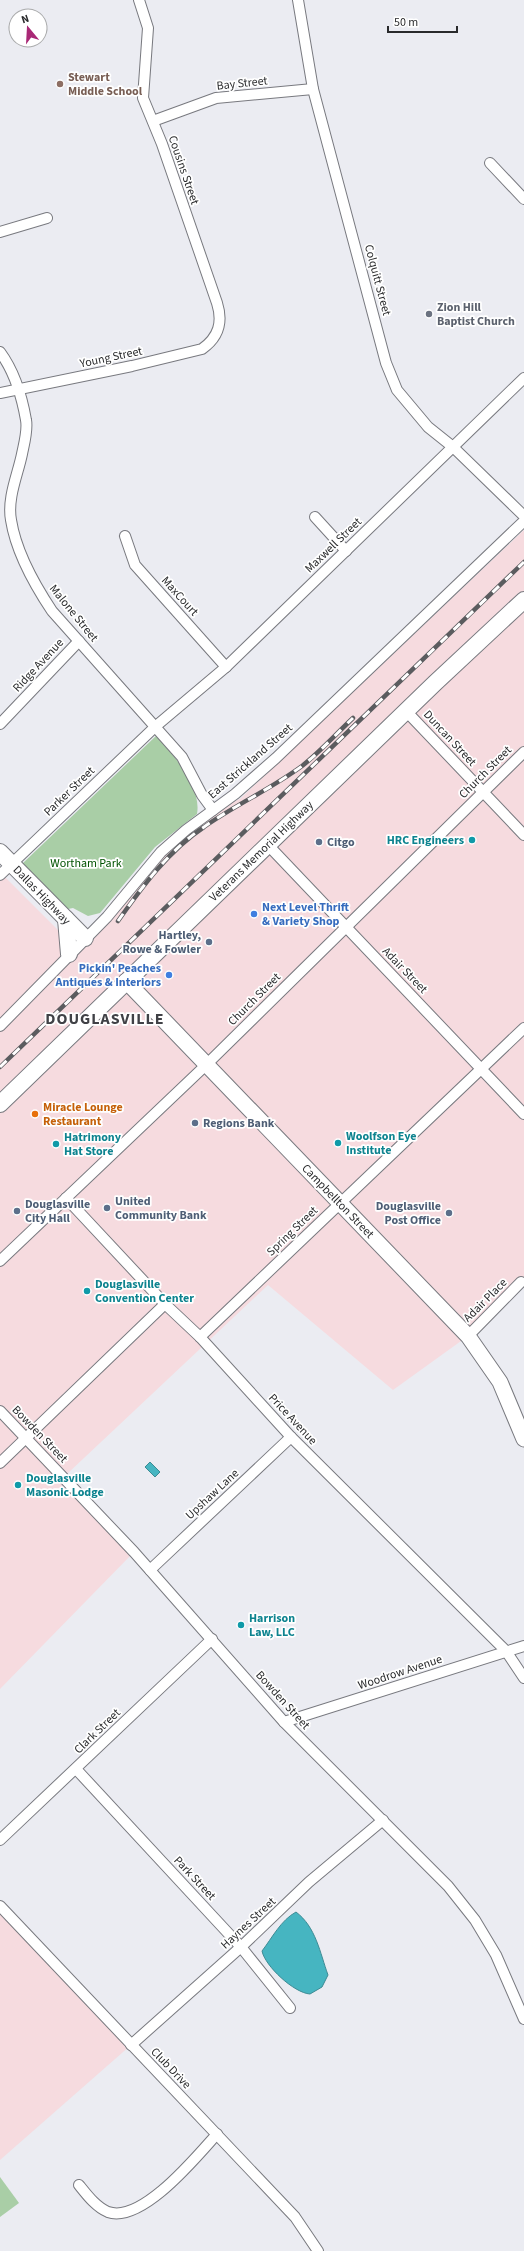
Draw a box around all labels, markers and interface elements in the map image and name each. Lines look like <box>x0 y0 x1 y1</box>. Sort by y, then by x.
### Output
north arrow <box>8 8 48 48</box>
scale bar <box>388 8 457 34</box>
text: N <box>19 11 31 27</box>
text: 50 m <box>394 14 418 31</box>
place label: Stewart Middle School <box>68 69 143 100</box>
street label: Bay Street <box>216 72 268 95</box>
marker: Stewart Middle School <box>55 79 65 89</box>
street label: Cousins Street <box>164 133 203 207</box>
street label: Colquitt Street <box>360 243 395 318</box>
place label: Zion Hill Baptist Church <box>437 299 515 330</box>
marker: Zion Hill Baptist Church <box>424 309 434 319</box>
street label: Young Street <box>77 343 144 373</box>
street label: Maxwell Street <box>301 514 366 577</box>
street label: MaxCourt <box>157 573 202 620</box>
street label: Malone Street <box>45 581 102 646</box>
street label: Ridge Avenue <box>9 635 68 696</box>
street label: Duncan Street <box>419 707 480 770</box>
street label: East Strickland Street <box>204 720 296 803</box>
street label: Church Street <box>455 742 516 803</box>
street label: Parker Street <box>40 763 99 820</box>
street label: Veterans Memorial Highway <box>205 797 317 906</box>
place label: HRC Engineers <box>387 832 464 849</box>
place label: Citgo <box>327 834 355 851</box>
marker: HRC Engineers <box>467 835 477 845</box>
marker: Citgo <box>314 837 324 847</box>
park label: Wortham Park <box>50 855 122 872</box>
street label: Dallas Highway <box>9 862 75 929</box>
place label: Next Level Thrift & Variety Shop <box>262 899 350 930</box>
marker: Next Level Thrift & Variety Shop <box>249 909 259 919</box>
place label: Hartley, Rowe & Fowler <box>123 927 201 958</box>
marker: Hartley, Rowe & Fowler <box>204 937 214 947</box>
street label: Adair Street <box>378 943 431 997</box>
place label: Pickin' Peaches Antiques & Interiors <box>55 960 161 991</box>
street label: Church Street <box>224 969 285 1030</box>
marker: Pickin' Peaches Antiques & Interiors <box>164 970 174 980</box>
district label: DOUGLASVILLE <box>45 1008 165 1030</box>
place label: Miracle Lounge Restaurant <box>43 1099 123 1130</box>
marker: Miracle Lounge Restaurant <box>30 1109 40 1119</box>
place label: Regions Bank <box>203 1115 275 1132</box>
marker: Regions Bank <box>190 1118 200 1128</box>
place label: Woolfson Eye Institute <box>346 1128 417 1159</box>
place label: Hatrimony Hat Store <box>64 1129 122 1160</box>
marker: Woolfson Eye Institute <box>333 1138 343 1148</box>
marker: Hatrimony Hat Store <box>51 1139 61 1149</box>
street label: Campbellton Street <box>298 1160 378 1242</box>
place label: United Community Bank <box>115 1193 207 1224</box>
place label: Douglasville City Hall <box>25 1196 90 1227</box>
place label: Douglasville Post Office <box>376 1198 441 1229</box>
marker: United Community Bank <box>102 1203 112 1213</box>
street label: Spring Street <box>263 1203 322 1260</box>
marker: Douglasville City Hall <box>12 1206 22 1216</box>
marker: Douglasville Post Office <box>444 1208 454 1218</box>
street label: Adair Place <box>460 1275 511 1326</box>
place label: Douglasville Convention Center <box>95 1276 194 1307</box>
marker: Douglasville Convention Center <box>82 1286 92 1296</box>
street label: Price Avenue <box>264 1390 321 1449</box>
street label: Bowden Street <box>8 1402 71 1467</box>
street label: Upshaw Lane <box>182 1465 243 1524</box>
place label: Douglasville Masonic Lodge <box>26 1470 104 1501</box>
marker: Douglasville Masonic Lodge <box>13 1480 23 1490</box>
place label: Harrison Law, LLC <box>249 1610 295 1641</box>
marker: Harrison Law, LLC <box>236 1620 246 1630</box>
street label: Woodrow Avenue <box>356 1651 444 1694</box>
street label: Bowden Street <box>252 1667 314 1733</box>
street label: Clark Street <box>70 1705 124 1758</box>
street label: Park Street <box>170 1852 220 1904</box>
street label: Haynes Street <box>217 1893 280 1953</box>
street label: Club Drive <box>147 2044 195 2093</box>

